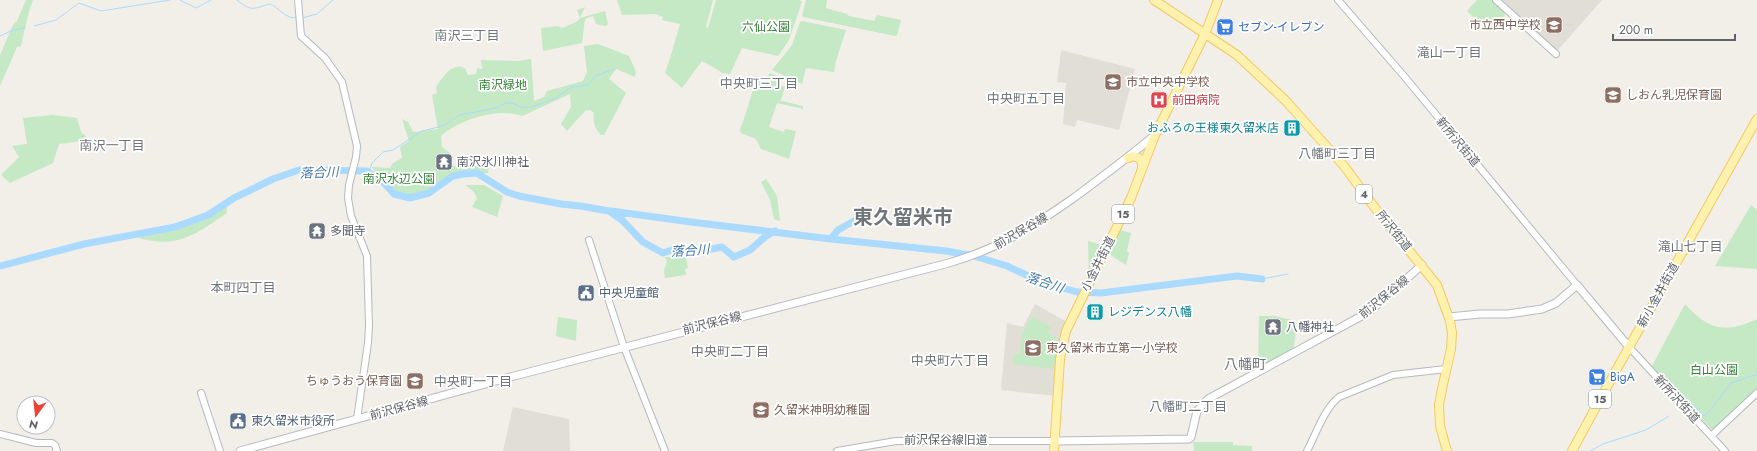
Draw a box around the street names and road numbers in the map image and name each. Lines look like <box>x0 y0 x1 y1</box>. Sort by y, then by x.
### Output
street label: 新所沢街道 <box>1432 113 1484 171</box>
road number: 4 <box>1356 185 1372 203</box>
road number: 15 <box>1112 205 1134 223</box>
street label: 所沢街道 <box>1372 207 1416 255</box>
street label: 前沢保谷線 <box>991 208 1051 254</box>
street label: 小金井街道 <box>1076 233 1120 295</box>
street label: 新小金井街道 <box>1633 259 1683 331</box>
street label: 前沢保谷線 <box>1355 271 1413 323</box>
street label: 前沢保谷線 <box>681 307 743 339</box>
street label: 新所沢街道 <box>1650 371 1704 427</box>
road number: 15 <box>1589 390 1611 408</box>
street label: 前沢保谷線 <box>368 392 430 424</box>
street label: 前沢保谷線旧道 <box>904 431 988 449</box>

